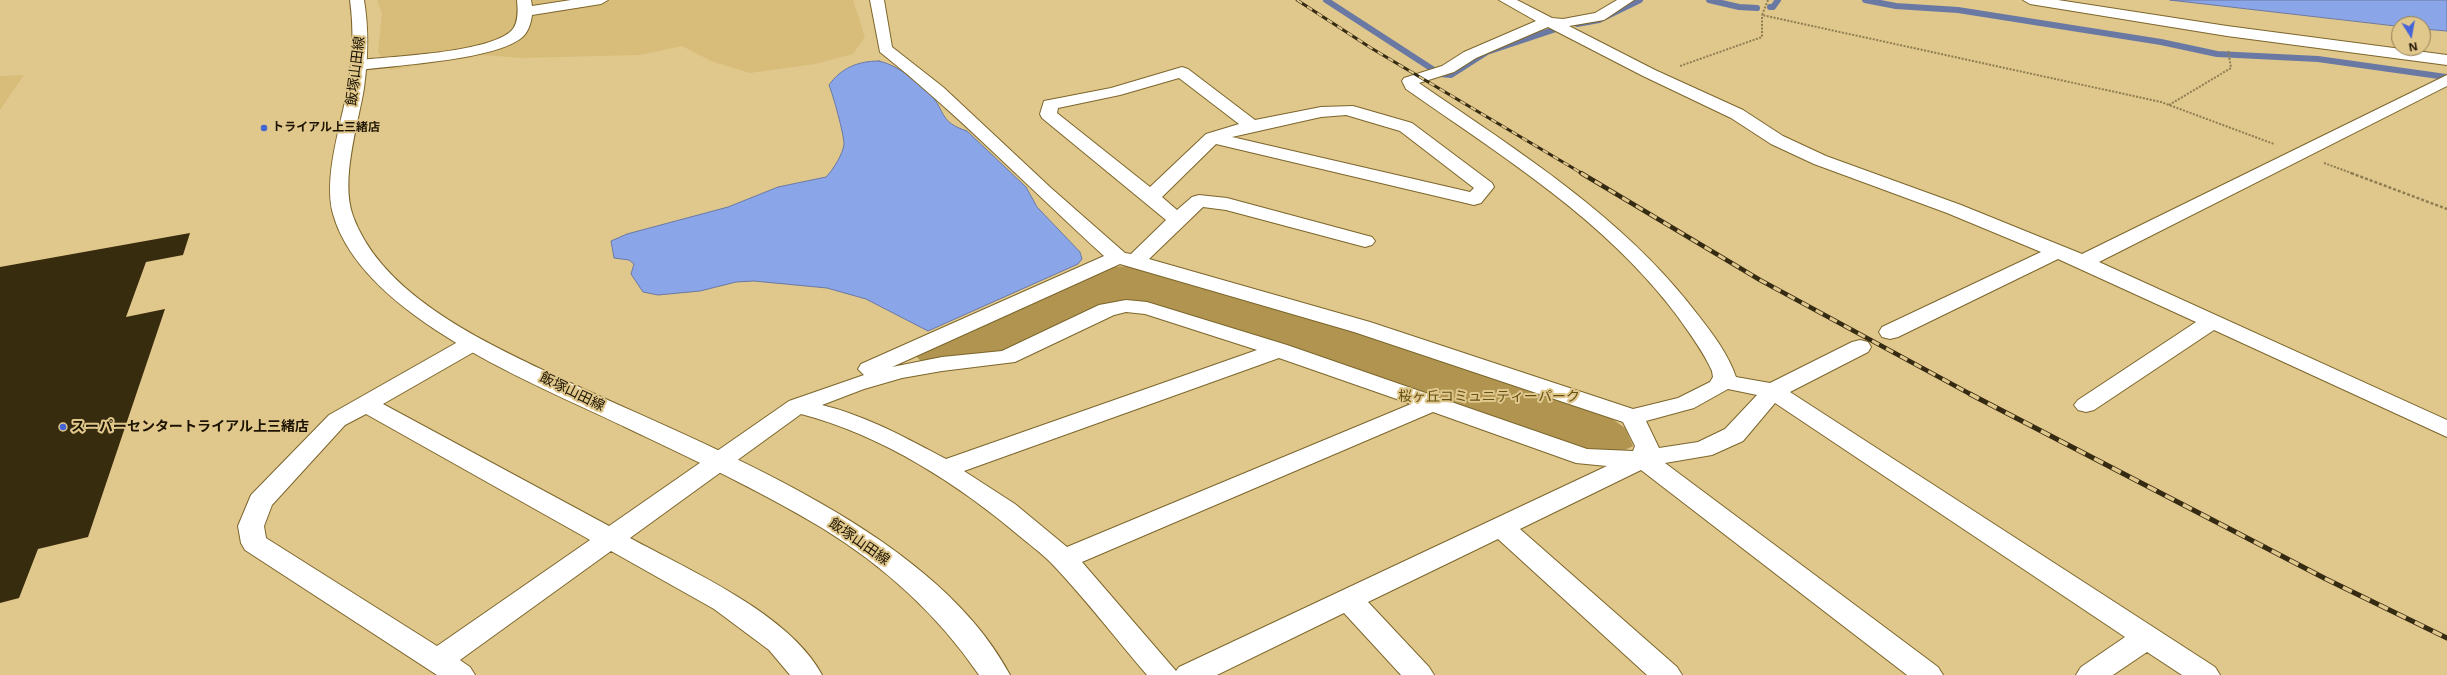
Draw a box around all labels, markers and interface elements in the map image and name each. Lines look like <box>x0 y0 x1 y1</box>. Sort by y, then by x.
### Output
north arrow <box>2391 16 2431 56</box>
street label: 飯塚山田線 <box>343 35 369 107</box>
text: N <box>2407 39 2419 56</box>
place label: トライアル上三緒店 <box>272 121 380 135</box>
marker: トライアル上三緒店 <box>259 123 269 133</box>
street label: 飯塚山田線 <box>537 369 607 415</box>
park label: 桜ヶ丘コミュニティーパーク <box>1398 389 1580 405</box>
place label: スーパーセンタートライアル上三緒店 <box>71 419 309 435</box>
marker: スーパーセンタートライアル上三緒店 <box>58 422 68 432</box>
street label: 飯塚山田線 <box>826 515 892 569</box>

